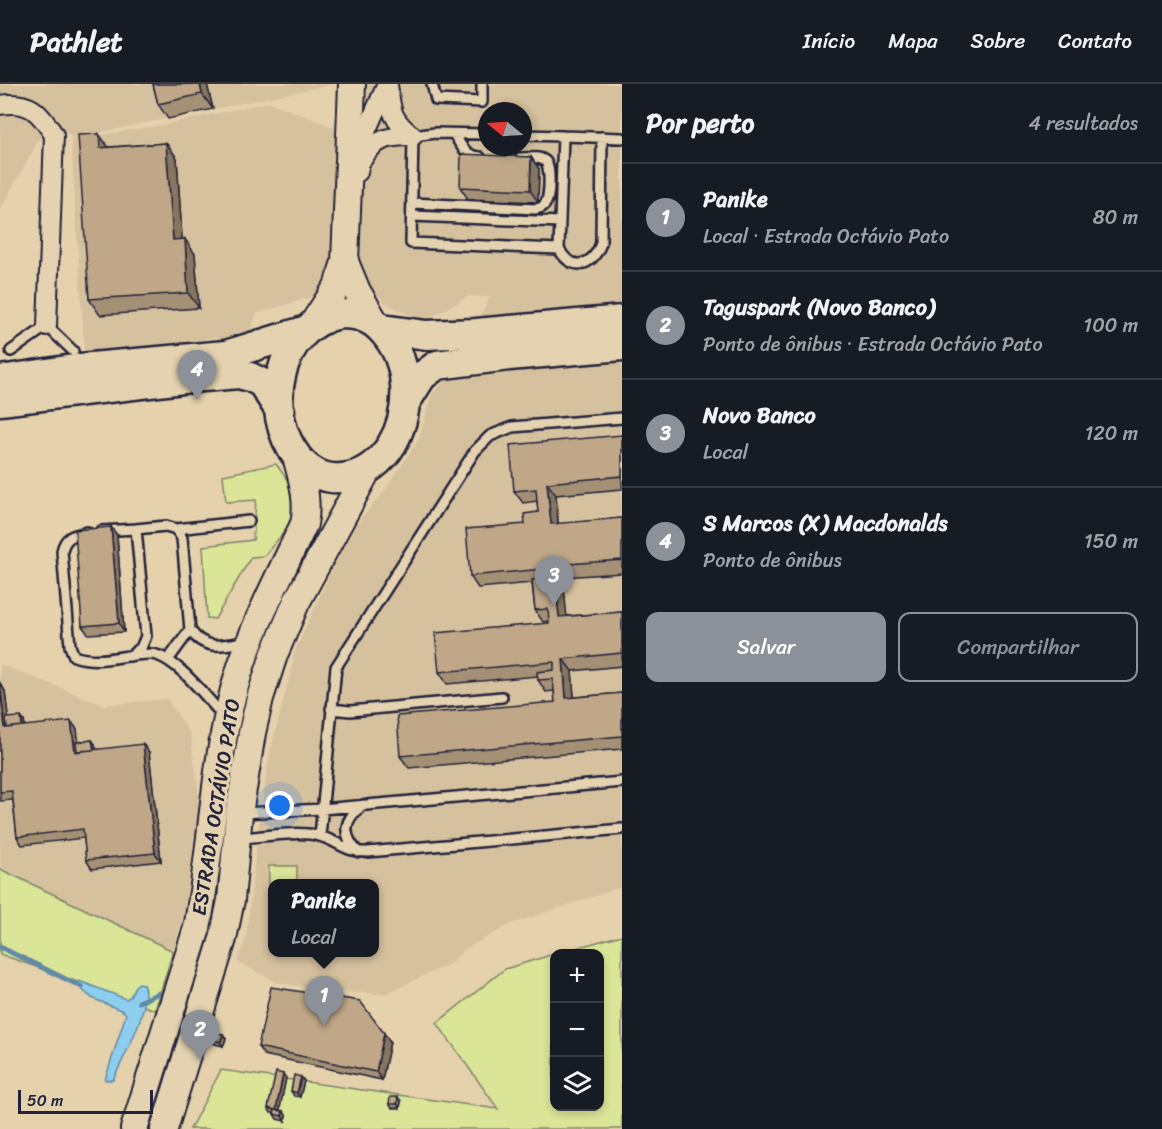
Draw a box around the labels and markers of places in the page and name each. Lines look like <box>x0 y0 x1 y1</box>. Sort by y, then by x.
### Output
pin: 4 <box>178 350 216 400</box>
pin: 3 <box>534 556 574 606</box>
pin: 1 <box>304 976 344 1026</box>
pin: 2 <box>180 1010 220 1060</box>

